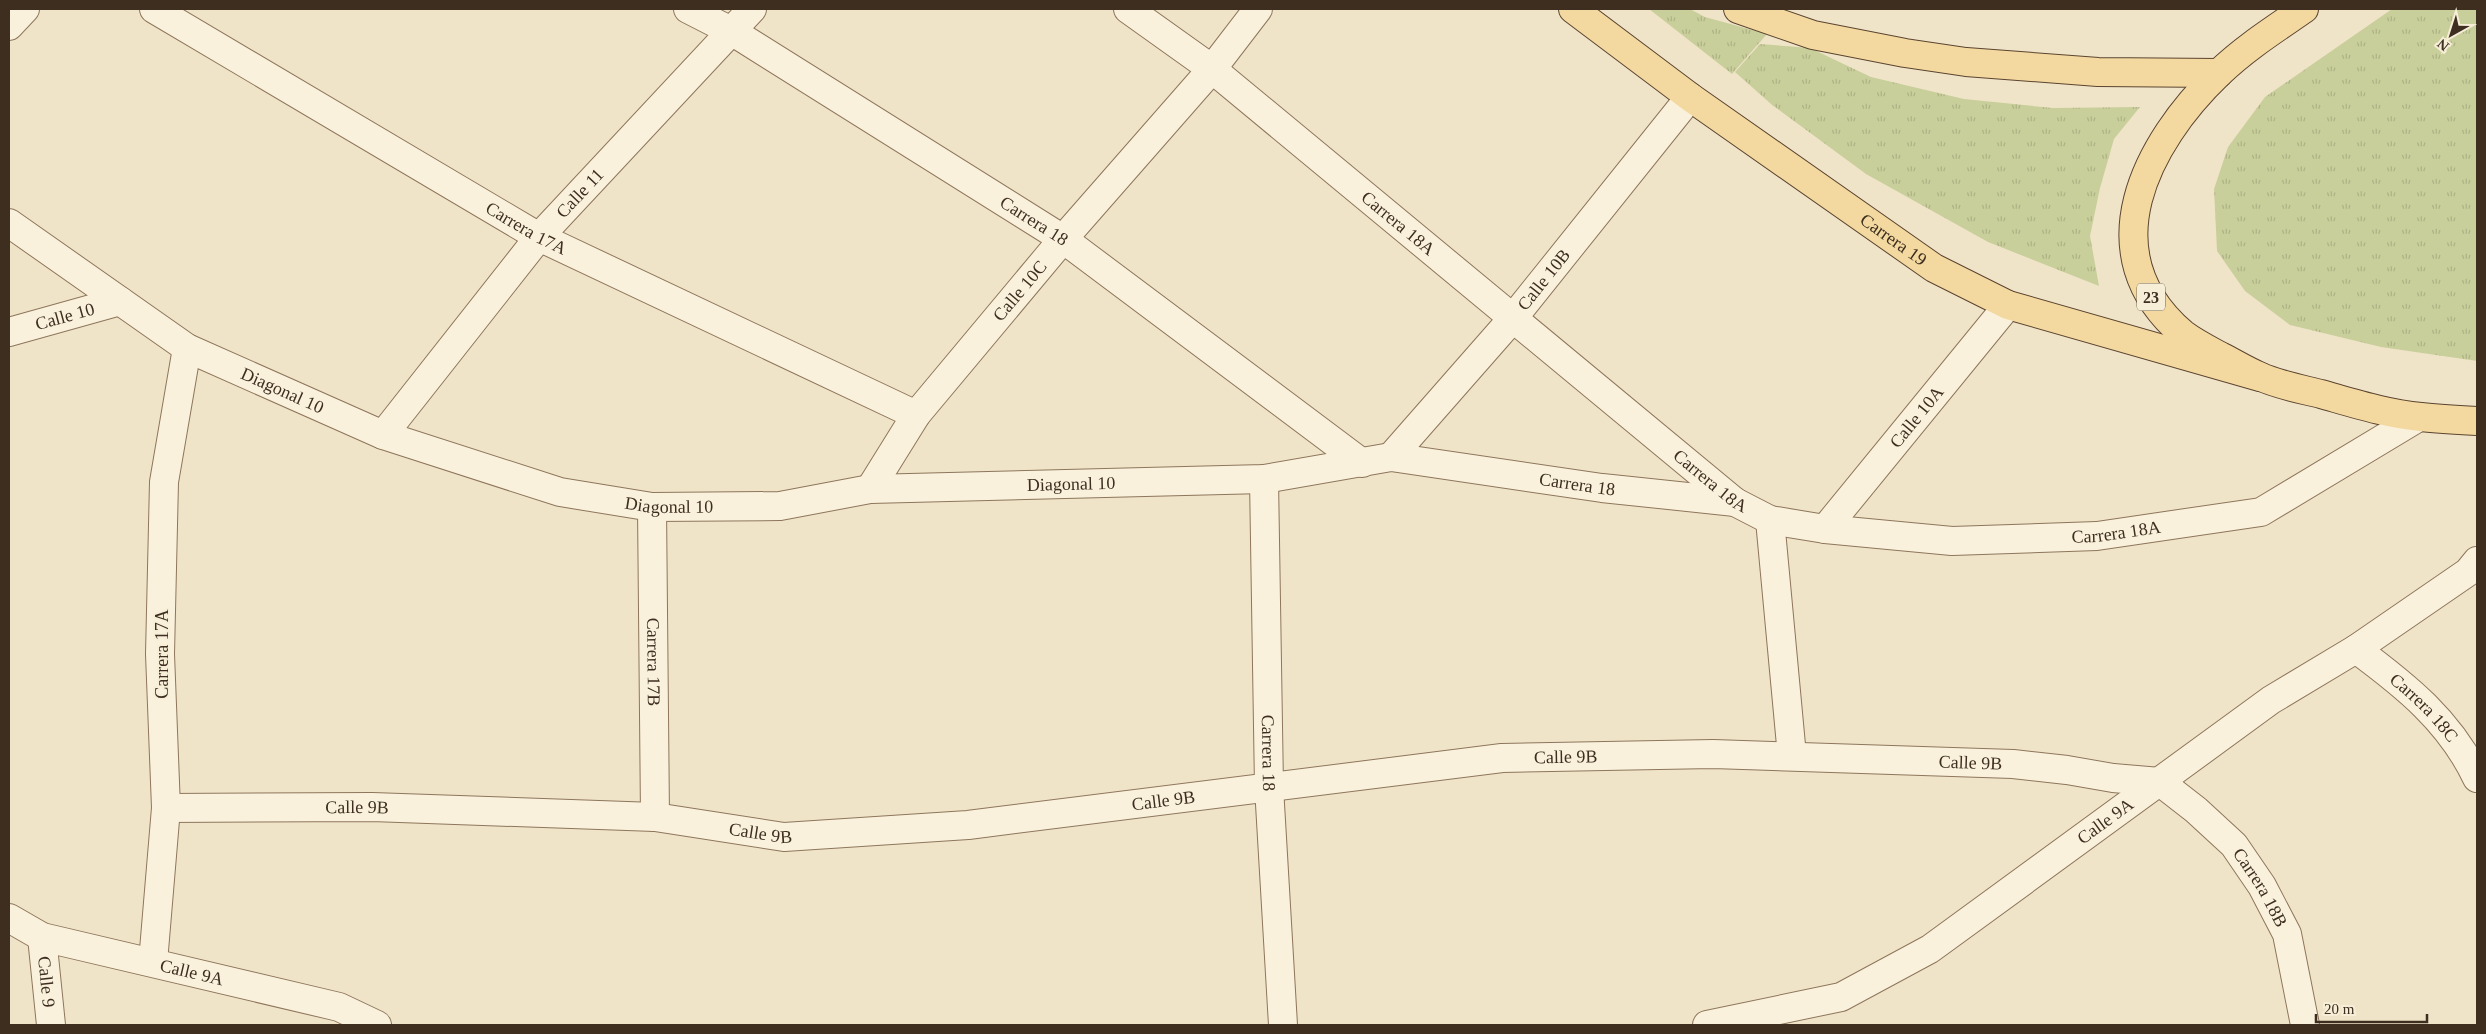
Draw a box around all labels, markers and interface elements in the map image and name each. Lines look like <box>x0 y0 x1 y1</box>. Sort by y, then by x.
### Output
north arrow <box>2426 10 2476 60</box>
text: N <box>2434 36 2452 54</box>
street label: Calle 11 <box>552 164 608 222</box>
street label: Carrera 18A <box>1357 187 1439 259</box>
street label: Carrera 18 <box>996 192 1072 250</box>
street label: Carrera 17A <box>482 198 570 259</box>
street label: Carrera 19 <box>1857 210 1931 270</box>
street label: Calle 10B <box>1513 245 1574 314</box>
street label: Calle 10C <box>989 257 1051 325</box>
road number: 23 <box>2137 284 2165 310</box>
street label: Calle 10 <box>33 299 97 334</box>
street label: Diagonal 10 <box>238 363 327 417</box>
street label: Calle 10A <box>1886 382 1948 452</box>
street label: Carrera 18A <box>1669 445 1751 517</box>
street label: Carrera 18 <box>1538 469 1616 499</box>
street label: Diagonal 10 <box>1027 473 1116 495</box>
street label: Diagonal 10 <box>623 493 713 517</box>
street label: Carrera 18A <box>2071 517 2162 547</box>
street label: Carrera 17A <box>152 609 172 699</box>
street label: Carrera 17B <box>643 618 664 706</box>
street label: Carrera 18C <box>2386 669 2462 746</box>
street label: Carrera 18 <box>1258 715 1279 791</box>
street label: Calle 9B <box>1534 746 1598 767</box>
street label: Calle 9B <box>1938 752 2003 774</box>
street label: Calle 9B <box>1131 787 1196 814</box>
street label: Calle 9A <box>2073 794 2137 848</box>
street label: Calle 9B <box>325 797 389 818</box>
street label: Calle 9B <box>728 819 793 847</box>
street label: Carrera 18B <box>2229 844 2291 930</box>
street label: Calle 9 <box>34 955 59 1008</box>
street label: Calle 9A <box>158 955 226 989</box>
scale bar <box>2316 992 2427 1024</box>
text: 20 m <box>2324 1001 2355 1017</box>

